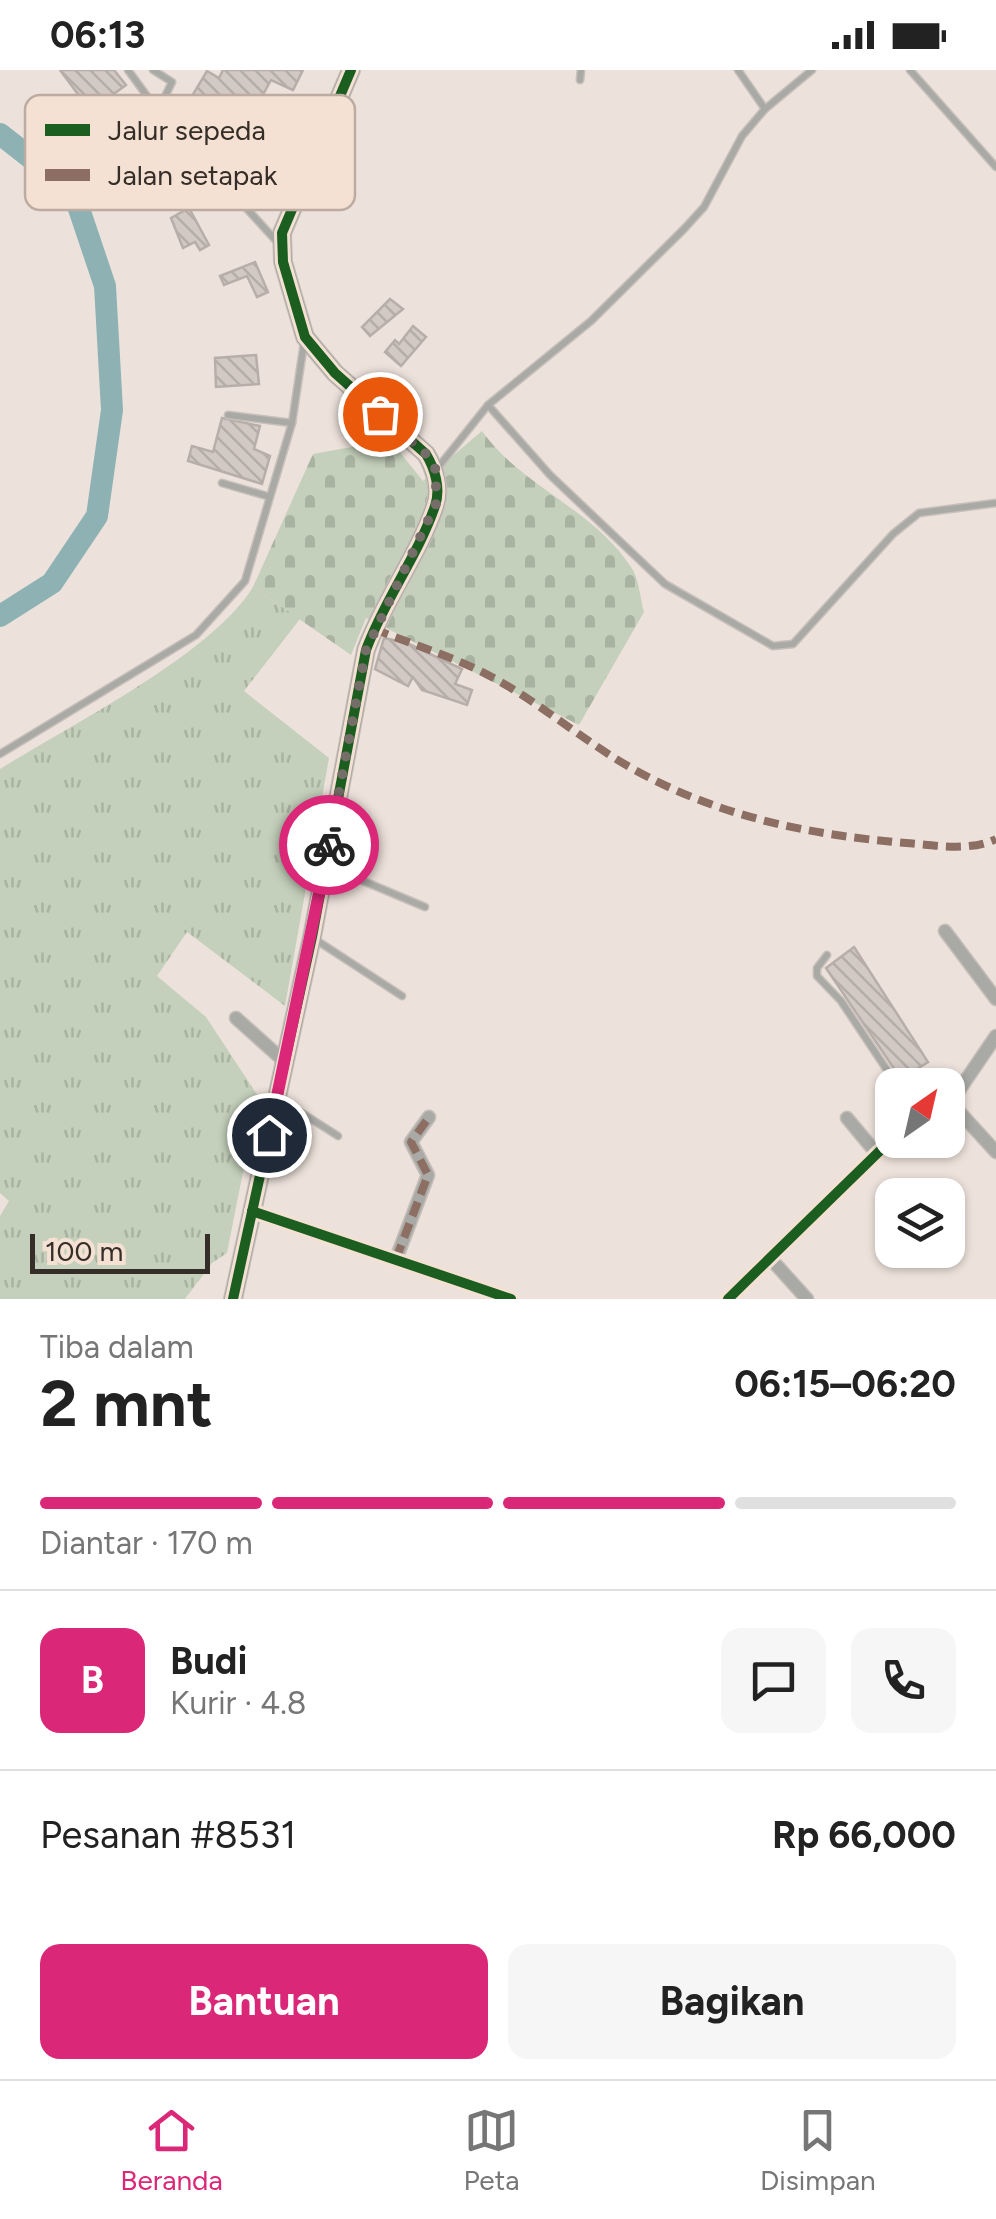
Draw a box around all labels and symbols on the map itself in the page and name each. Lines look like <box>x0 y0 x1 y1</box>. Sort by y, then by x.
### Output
legend <box>25 95 355 210</box>
text: Jalur sepeda <box>108 113 266 147</box>
text: Jalan setapak <box>108 158 278 192</box>
pin <box>338 372 423 457</box>
courier <box>279 795 379 895</box>
north arrow <box>875 1068 965 1158</box>
pin <box>227 1093 312 1178</box>
scale bar <box>30 1229 210 1274</box>

